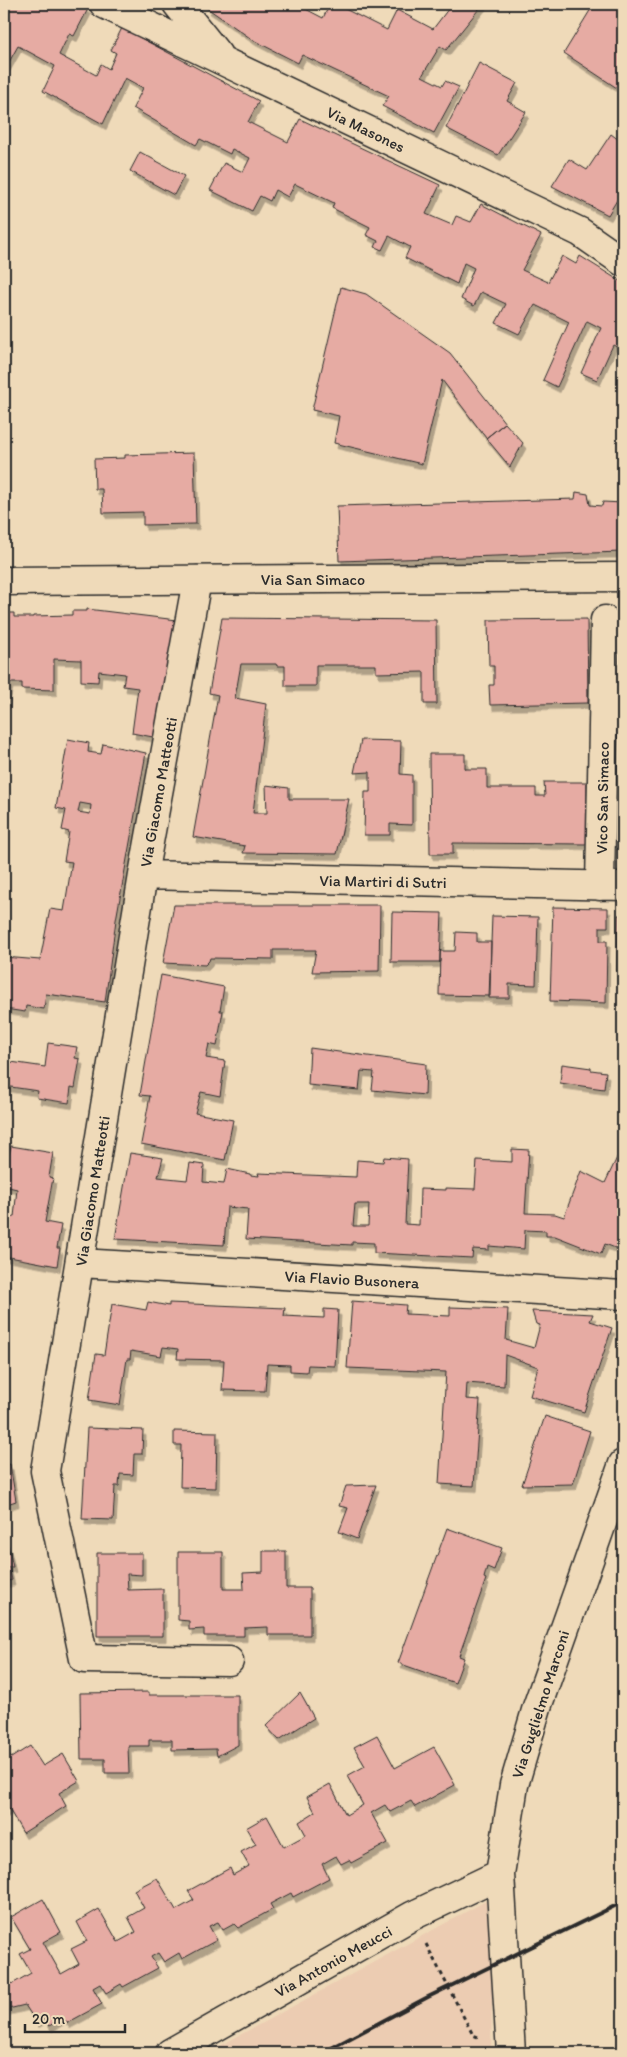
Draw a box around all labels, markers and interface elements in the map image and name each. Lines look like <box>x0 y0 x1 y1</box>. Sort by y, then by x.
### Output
street label: Via Masones <box>323 102 408 157</box>
street label: Via San Simaco <box>261 570 365 589</box>
street label: Via Giacomo Matteotti <box>136 715 181 869</box>
street label: Vico San Simaco <box>592 742 613 854</box>
street label: Via Martiri di Sutri <box>319 871 447 892</box>
street label: Via Giacomo Matteotti <box>71 1114 114 1268</box>
street label: Via Flavio Busonera <box>284 1266 421 1293</box>
street label: Via Guglielmo Marconi <box>508 1628 573 1781</box>
street label: Via Antonio Meucci <box>271 1921 395 2002</box>
scale bar <box>25 2002 125 2034</box>
text: 20 m <box>32 2010 66 2028</box>

